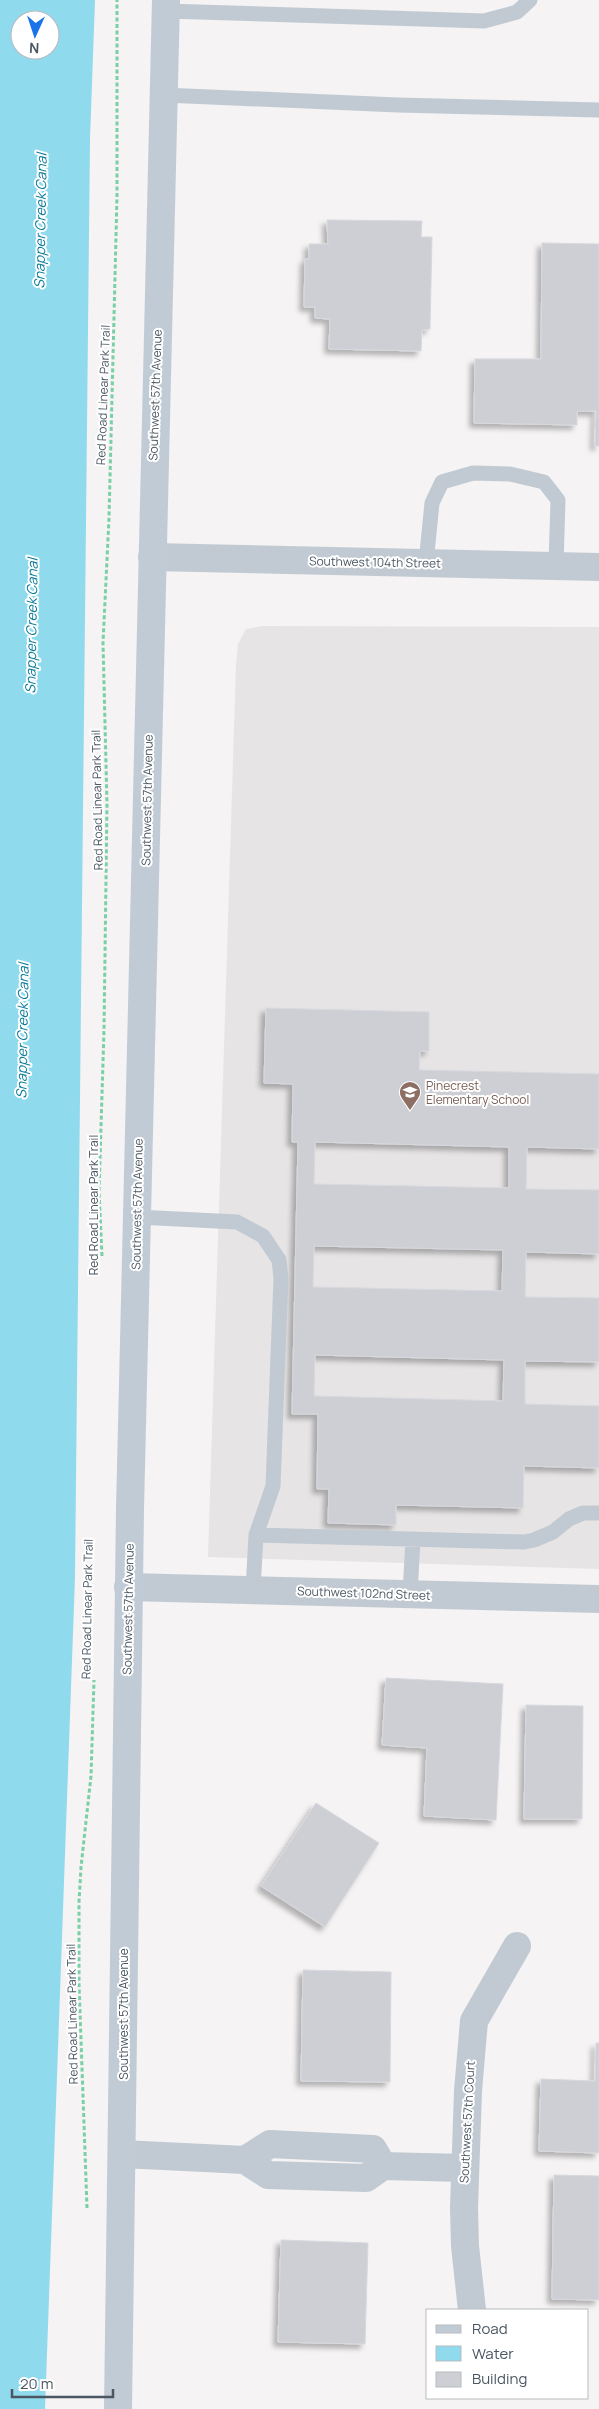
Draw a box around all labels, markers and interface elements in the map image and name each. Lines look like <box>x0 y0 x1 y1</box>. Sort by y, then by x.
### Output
north arrow <box>10 10 60 60</box>
text: N <box>29 39 40 58</box>
water label: Snapper Creek Canal <box>29 151 51 289</box>
street label: Red Road Linear Park Trail <box>92 325 114 465</box>
street label: Southwest 57th Avenue <box>144 329 166 461</box>
street label: Southwest 104th Street <box>309 552 441 572</box>
water label: Snapper Creek Canal <box>20 556 42 694</box>
street label: Red Road Linear Park Trail <box>87 730 107 870</box>
street label: Southwest 57th Avenue <box>137 734 157 866</box>
water label: Snapper Creek Canal <box>11 961 33 1099</box>
place label: Pinecrest Elementary School <box>426 1077 529 1108</box>
school or university icon: Pinecrest Elementary School <box>398 1080 422 1111</box>
street label: Red Road Linear Park Trail <box>85 1135 102 1275</box>
street label: Southwest 57th Avenue <box>127 1138 147 1270</box>
street label: Red Road Linear Park Trail <box>77 1539 97 1679</box>
street label: Southwest 57th Avenue <box>118 1543 138 1675</box>
street label: Southwest 102nd Street <box>297 1582 431 1604</box>
street label: Red Road Linear Park Trail <box>62 1944 82 2084</box>
street label: Southwest 57th Avenue <box>115 1948 132 2080</box>
street label: Southwest 57th Court <box>455 2060 479 2184</box>
legend <box>426 2309 589 2399</box>
text: Road <box>472 2318 508 2339</box>
text: Water <box>472 2343 514 2364</box>
scale bar <box>12 2366 114 2398</box>
text: Building <box>472 2368 527 2389</box>
text: 20 m <box>20 2373 53 2394</box>

